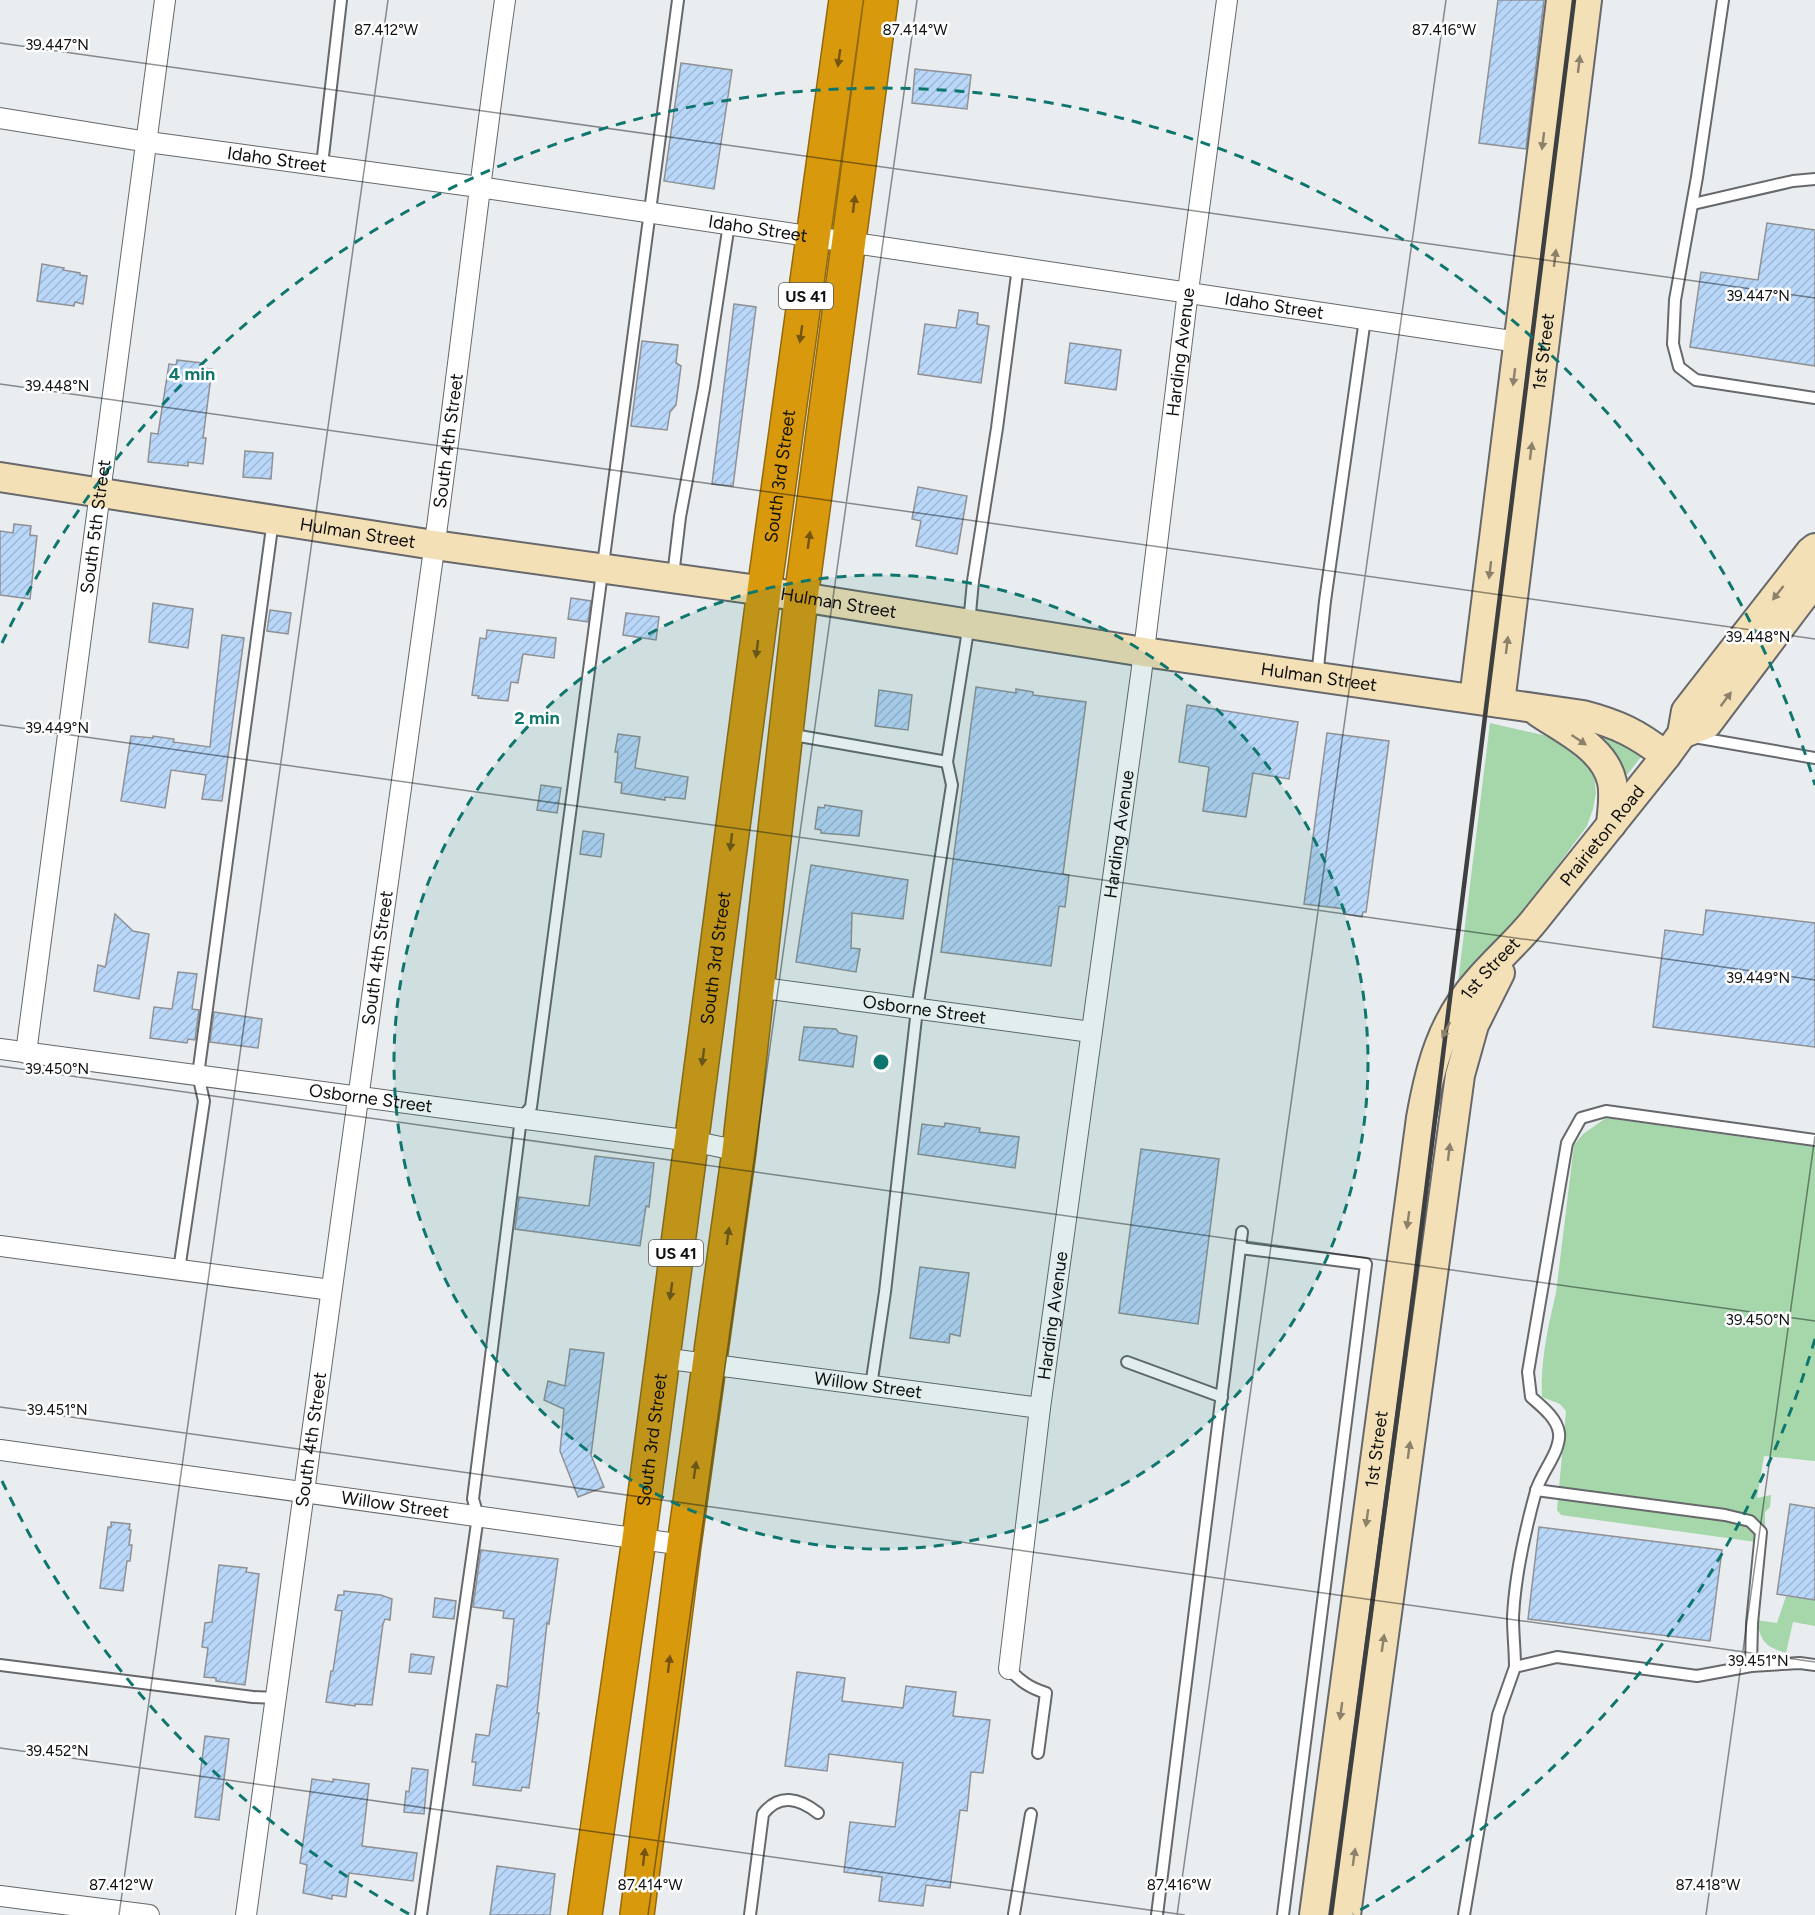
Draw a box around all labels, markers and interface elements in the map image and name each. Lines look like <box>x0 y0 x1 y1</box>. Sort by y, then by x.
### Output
text: 87.412°W <box>354 21 419 39</box>
text: 87.414°W <box>882 21 948 39</box>
text: 87.416°W <box>1412 21 1477 39</box>
text: 39.447°N <box>25 36 89 54</box>
one-way arrow <box>834 49 843 68</box>
one-way arrow <box>1575 55 1584 74</box>
one-way arrow <box>1538 132 1548 151</box>
street label: Idaho Street <box>226 142 328 177</box>
one-way arrow <box>850 194 859 213</box>
street label: Idaho Street <box>707 210 809 247</box>
one-way arrow <box>1551 248 1560 267</box>
road number: US 41 <box>779 283 833 309</box>
street label: Harding Avenue <box>1162 286 1199 418</box>
street label: Idaho Street <box>1223 287 1325 324</box>
text: 39.447°N <box>1726 287 1790 305</box>
street label: 1st Street <box>1528 312 1559 392</box>
one-way arrow <box>796 325 805 344</box>
text: 4 min <box>169 363 215 385</box>
one-way arrow <box>1509 367 1518 386</box>
street label: South 4th Street <box>429 372 468 510</box>
text: 39.448°N <box>25 377 89 395</box>
street label: South 3rd Street <box>760 408 800 544</box>
one-way arrow <box>1527 442 1536 461</box>
street label: South 5th Street <box>76 458 115 595</box>
street label: Hulman Street <box>298 513 417 553</box>
one-way arrow <box>805 530 814 549</box>
one-way arrow <box>1485 561 1495 580</box>
street label: Hulman Street <box>779 583 898 623</box>
one-way arrow <box>1772 585 1784 601</box>
text: 39.448°N <box>1726 628 1790 646</box>
one-way arrow <box>1502 635 1512 654</box>
one-way arrow <box>752 640 761 659</box>
street label: Hulman Street <box>1259 658 1379 696</box>
one-way arrow <box>1720 691 1732 707</box>
text: 2 min <box>514 707 560 729</box>
text: 39.449°N <box>25 719 89 737</box>
one-way arrow <box>1571 734 1587 745</box>
street label: Harding Avenue <box>1099 768 1139 900</box>
street label: Prairieton Road <box>1555 781 1649 891</box>
one-way arrow <box>727 833 736 852</box>
street label: South 4th Street <box>357 889 398 1027</box>
street label: South 3rd Street <box>696 890 735 1026</box>
street label: 1st Street <box>1456 933 1525 1004</box>
text: 39.449°N <box>1726 969 1790 987</box>
street label: Osborne Street <box>861 990 988 1029</box>
one-way arrow <box>1441 1021 1451 1039</box>
one-way arrow <box>698 1047 708 1066</box>
centre of rings <box>871 1052 891 1072</box>
text: 39.450°N <box>25 1060 89 1078</box>
street label: Osborne Street <box>308 1079 434 1117</box>
one-way arrow <box>1444 1143 1453 1162</box>
one-way arrow <box>1403 1211 1412 1230</box>
one-way arrow <box>723 1226 732 1245</box>
road number: US 41 <box>649 1240 703 1266</box>
street label: Harding Avenue <box>1033 1250 1072 1381</box>
one-way arrow <box>667 1282 676 1301</box>
text: 39.450°N <box>1726 1311 1790 1329</box>
street label: Willow Street <box>813 1367 924 1403</box>
street label: South 4th Street <box>291 1371 331 1508</box>
street label: South 3rd Street <box>632 1372 672 1508</box>
text: 39.451°N <box>26 1401 88 1419</box>
street label: 1st Street <box>1360 1409 1393 1489</box>
one-way arrow <box>1405 1440 1414 1459</box>
one-way arrow <box>691 1461 700 1480</box>
street label: Willow Street <box>340 1487 451 1523</box>
one-way arrow <box>1363 1508 1372 1527</box>
one-way arrow <box>1378 1633 1388 1652</box>
text: 39.451°N <box>1727 1652 1789 1670</box>
one-way arrow <box>664 1654 674 1673</box>
one-way arrow <box>1337 1701 1346 1720</box>
text: 39.452°N <box>25 1742 89 1760</box>
one-way arrow <box>639 1847 649 1866</box>
one-way arrow <box>1349 1847 1359 1866</box>
text: 87.412°W <box>89 1876 154 1894</box>
text: 87.414°W <box>617 1876 683 1894</box>
text: 87.416°W <box>1147 1876 1212 1894</box>
text: 87.418°W <box>1675 1876 1741 1894</box>

